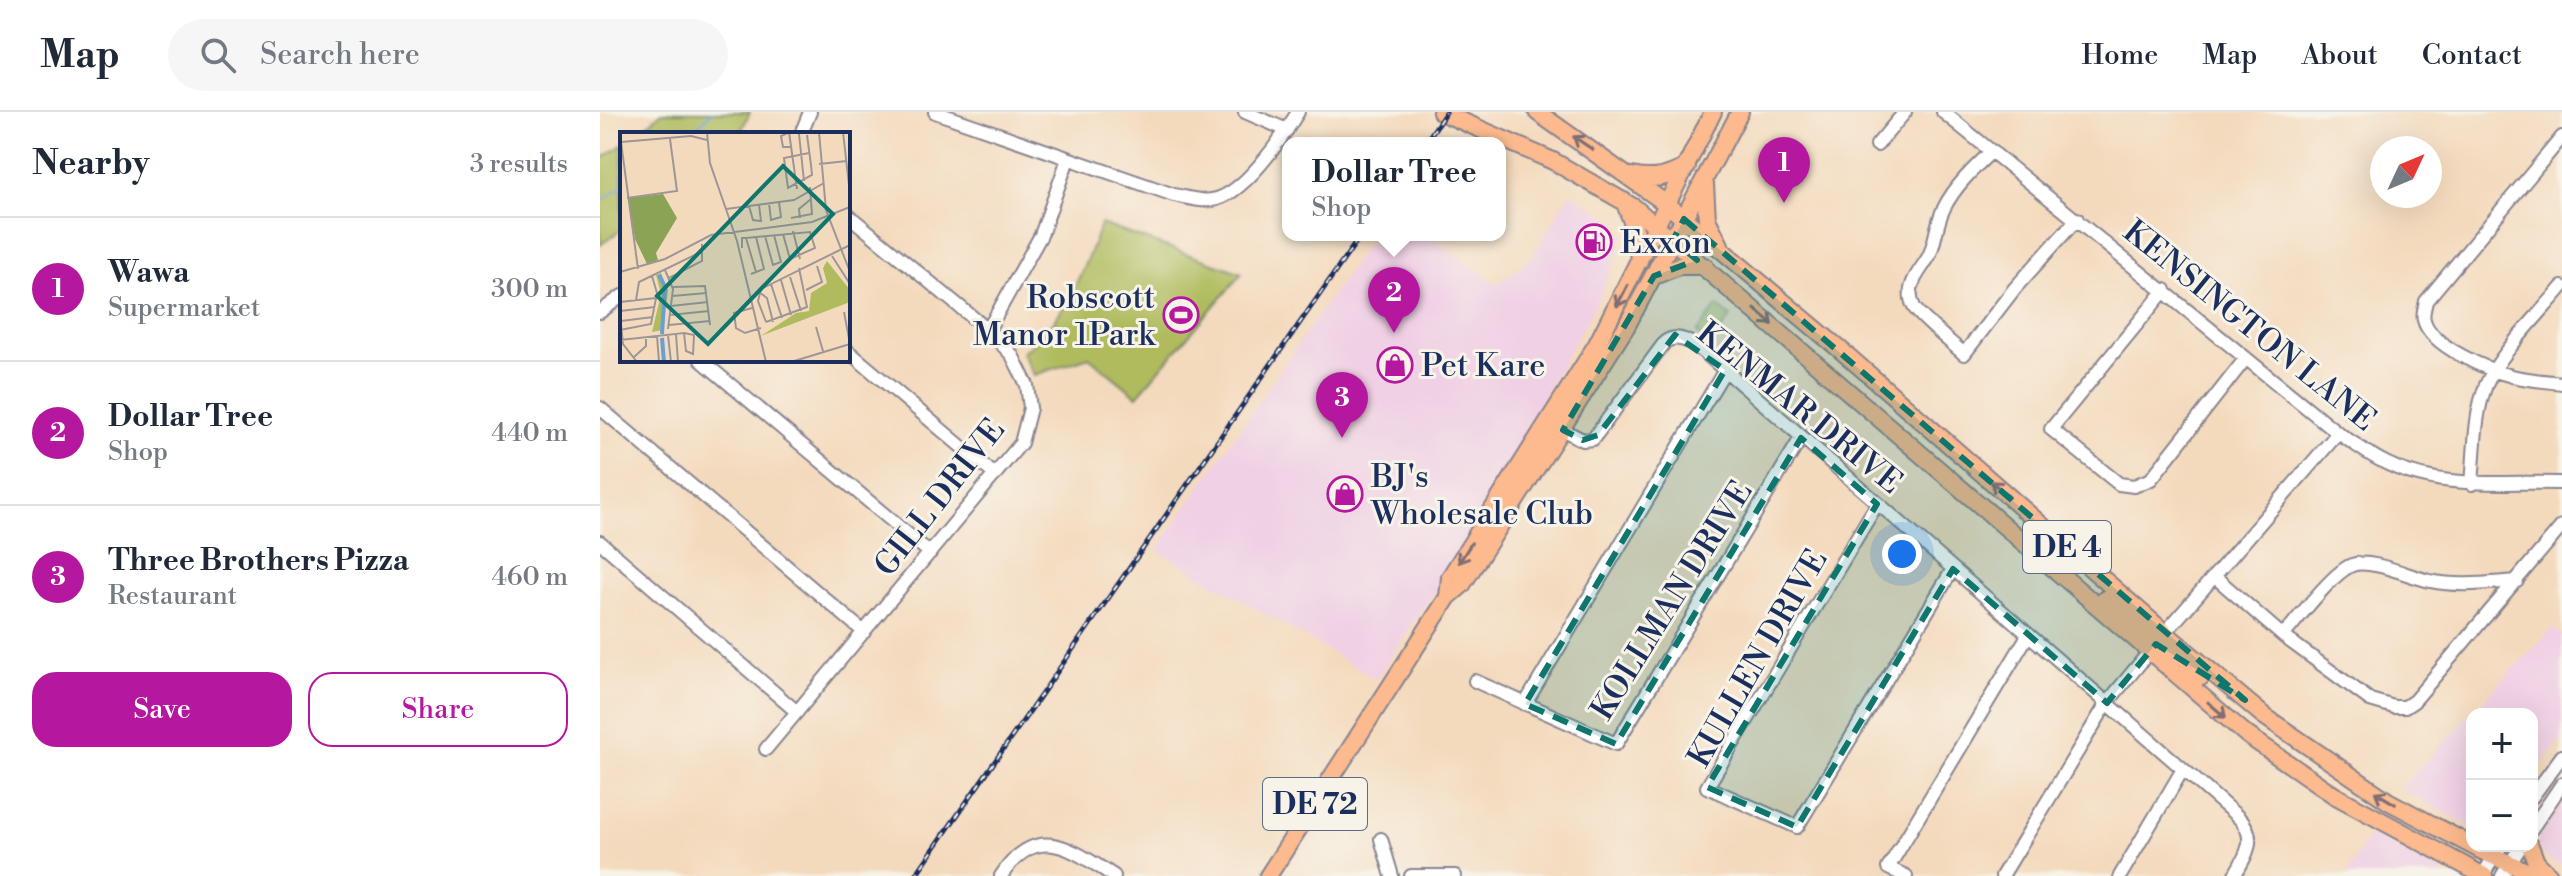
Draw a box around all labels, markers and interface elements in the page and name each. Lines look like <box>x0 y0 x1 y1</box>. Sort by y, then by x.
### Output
search box <box>168 19 728 91</box>
text: Map <box>40 32 120 79</box>
icon: search <box>196 33 240 77</box>
text: Search here <box>260 36 420 74</box>
text: Home <box>2082 38 2158 73</box>
text: Map <box>2202 38 2257 73</box>
text: About <box>2301 38 2378 73</box>
text: Contact <box>2422 38 2522 73</box>
inset map <box>620 132 850 362</box>
one-way arrow <box>1572 135 1594 152</box>
north arrow <box>2370 136 2442 208</box>
popup <box>1282 137 1506 241</box>
pin: 1 <box>1758 137 1810 203</box>
text: Nearby <box>32 143 150 185</box>
text: 3 results <box>470 148 568 180</box>
text: Dollar Tree <box>1312 154 1477 192</box>
text: Shop <box>1312 192 1372 224</box>
street label: KENSINGTON LANE <box>2115 212 2384 440</box>
fuel station icon: Exxon <box>1575 223 1613 261</box>
place label: Exxon <box>1620 223 1711 263</box>
text: Wawa <box>108 254 189 292</box>
pin: 2 <box>1368 267 1420 333</box>
text: 1 <box>52 273 64 305</box>
text: 300 m <box>491 273 568 305</box>
place label: Robscott Manor 1Park <box>973 278 1157 355</box>
one-way arrow <box>1614 283 1629 307</box>
text: Supermarket <box>108 292 260 324</box>
sports icon: Robscott Manor 1Park <box>1162 296 1200 334</box>
one-way arrow <box>1753 308 1774 326</box>
street label: KENMAR DRIVE <box>1689 313 1910 503</box>
shop icon: Pet Kare <box>1376 346 1414 384</box>
place label: Pet Kare <box>1421 346 1545 386</box>
pin: 3 <box>1316 372 1368 438</box>
text: Dollar Tree <box>108 398 273 436</box>
street label: GILL DRIVE <box>866 411 1014 584</box>
text: 2 <box>50 417 66 449</box>
text: 440 m <box>491 417 568 449</box>
text: Shop <box>108 436 168 468</box>
place label: BJ's Wholesale Club <box>1370 457 1593 534</box>
street label: KOLLMAN DRIVE <box>1582 474 1761 727</box>
shop icon: BJ's Wholesale Club <box>1326 475 1364 513</box>
one-way arrow <box>1990 480 2010 498</box>
road number: DE 4 <box>2023 521 2111 573</box>
your location <box>1882 534 1922 574</box>
one-way arrow <box>1457 541 1473 564</box>
text: Three Brothers Pizza <box>108 542 409 580</box>
street label: KULLEN DRIVE <box>1679 542 1836 775</box>
text: 3 <box>50 561 66 593</box>
text: 460 m <box>491 561 568 593</box>
text: Restaurant <box>108 580 237 612</box>
button: Save <box>32 672 292 747</box>
button: Share <box>308 672 568 747</box>
one-way arrow <box>2207 701 2227 719</box>
map controls <box>2466 708 2538 852</box>
button: + <box>2466 708 2538 780</box>
road number: DE 72 <box>1263 778 1367 830</box>
button: − <box>2466 780 2538 852</box>
one-way arrow <box>2374 790 2397 806</box>

